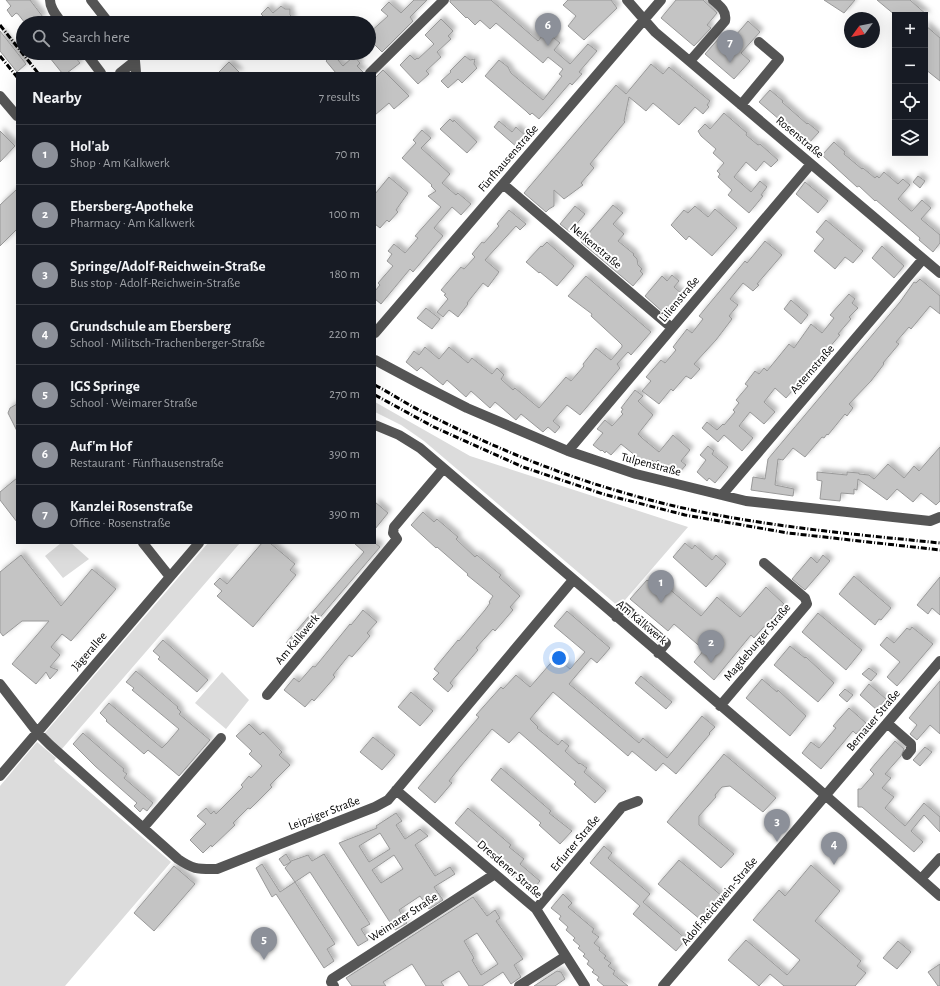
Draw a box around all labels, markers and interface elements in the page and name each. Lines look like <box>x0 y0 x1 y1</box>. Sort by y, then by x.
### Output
north arrow <box>844 12 880 48</box>
map controls <box>892 12 928 156</box>
button: + <box>892 12 928 48</box>
pin: 6 <box>535 13 561 46</box>
search box <box>16 16 376 60</box>
icon: search <box>30 27 52 49</box>
text: Search here <box>62 30 130 45</box>
pin: 7 <box>717 30 743 63</box>
button: − <box>892 48 928 84</box>
button: locate <box>892 84 928 120</box>
text: Nearby <box>32 89 82 106</box>
text: 7 results <box>319 91 360 104</box>
street label: Rosenstraße <box>774 114 826 160</box>
button: layers <box>892 120 928 156</box>
street label: Fünfhausenstraße <box>476 122 540 194</box>
text: Hol'ab <box>70 139 109 154</box>
text: 1 <box>43 148 47 161</box>
text: 70 m <box>335 148 360 161</box>
text: Shop · Am Kalkwerk <box>70 157 170 170</box>
text: Ebersberg-Apotheke <box>70 199 193 214</box>
text: 2 <box>42 208 48 221</box>
text: 100 m <box>329 208 360 221</box>
text: Pharmacy · Am Kalkwerk <box>70 217 195 230</box>
street label: Nelkenstraße <box>568 221 624 271</box>
text: Springe/Adolf-Reichwein-Straße <box>70 259 266 274</box>
text: 3 <box>42 268 48 281</box>
text: 180 m <box>330 268 360 281</box>
street label: Lilienstraße <box>657 274 701 324</box>
text: Bus stop · Adolf-Reichwein-Straße <box>70 277 240 290</box>
text: Grundschule am Ebersberg <box>70 319 231 334</box>
text: 4 <box>42 328 48 341</box>
text: 220 m <box>329 328 360 341</box>
text: School · Militsch-Trachenberger-Straße <box>70 337 265 350</box>
street label: Asternstraße <box>788 342 836 396</box>
text: IGS Springe <box>70 379 140 394</box>
text: 5 <box>42 388 48 401</box>
text: 270 m <box>329 388 360 401</box>
text: School · Weimarer Straße <box>70 397 197 410</box>
text: Auf'm Hof <box>70 439 132 454</box>
text: 6 <box>42 448 48 461</box>
text: 390 m <box>329 448 360 461</box>
street label: Tulpenstraße <box>620 450 682 478</box>
text: Restaurant · Fünfhausenstraße <box>70 457 224 470</box>
text: Kanzlei Rosenstraße <box>70 499 193 514</box>
text: 7 <box>42 508 48 521</box>
text: 390 m <box>329 508 360 521</box>
text: Office · Rosenstraße <box>70 517 171 530</box>
pin: 1 <box>648 570 674 603</box>
street label: Am Kalkwerk <box>615 598 670 647</box>
street label: Magdeburger Straße <box>721 601 793 683</box>
street label: Am Kalkwerk <box>273 611 322 666</box>
street label: Jägerallee <box>69 629 109 673</box>
pin: 2 <box>698 630 724 663</box>
your location <box>549 648 569 668</box>
street label: Bernauer Straße <box>844 687 902 753</box>
street label: Leipziger Straße <box>287 794 361 832</box>
pin: 3 <box>764 809 790 842</box>
street label: Erfurter Straße <box>548 813 602 873</box>
pin: 4 <box>821 832 847 865</box>
street label: Dresdener Straße <box>475 838 545 900</box>
street label: Adolf-Reichwein-Straße <box>679 855 759 947</box>
street label: Weimarer Straße <box>366 890 440 944</box>
pin: 5 <box>251 927 277 960</box>

